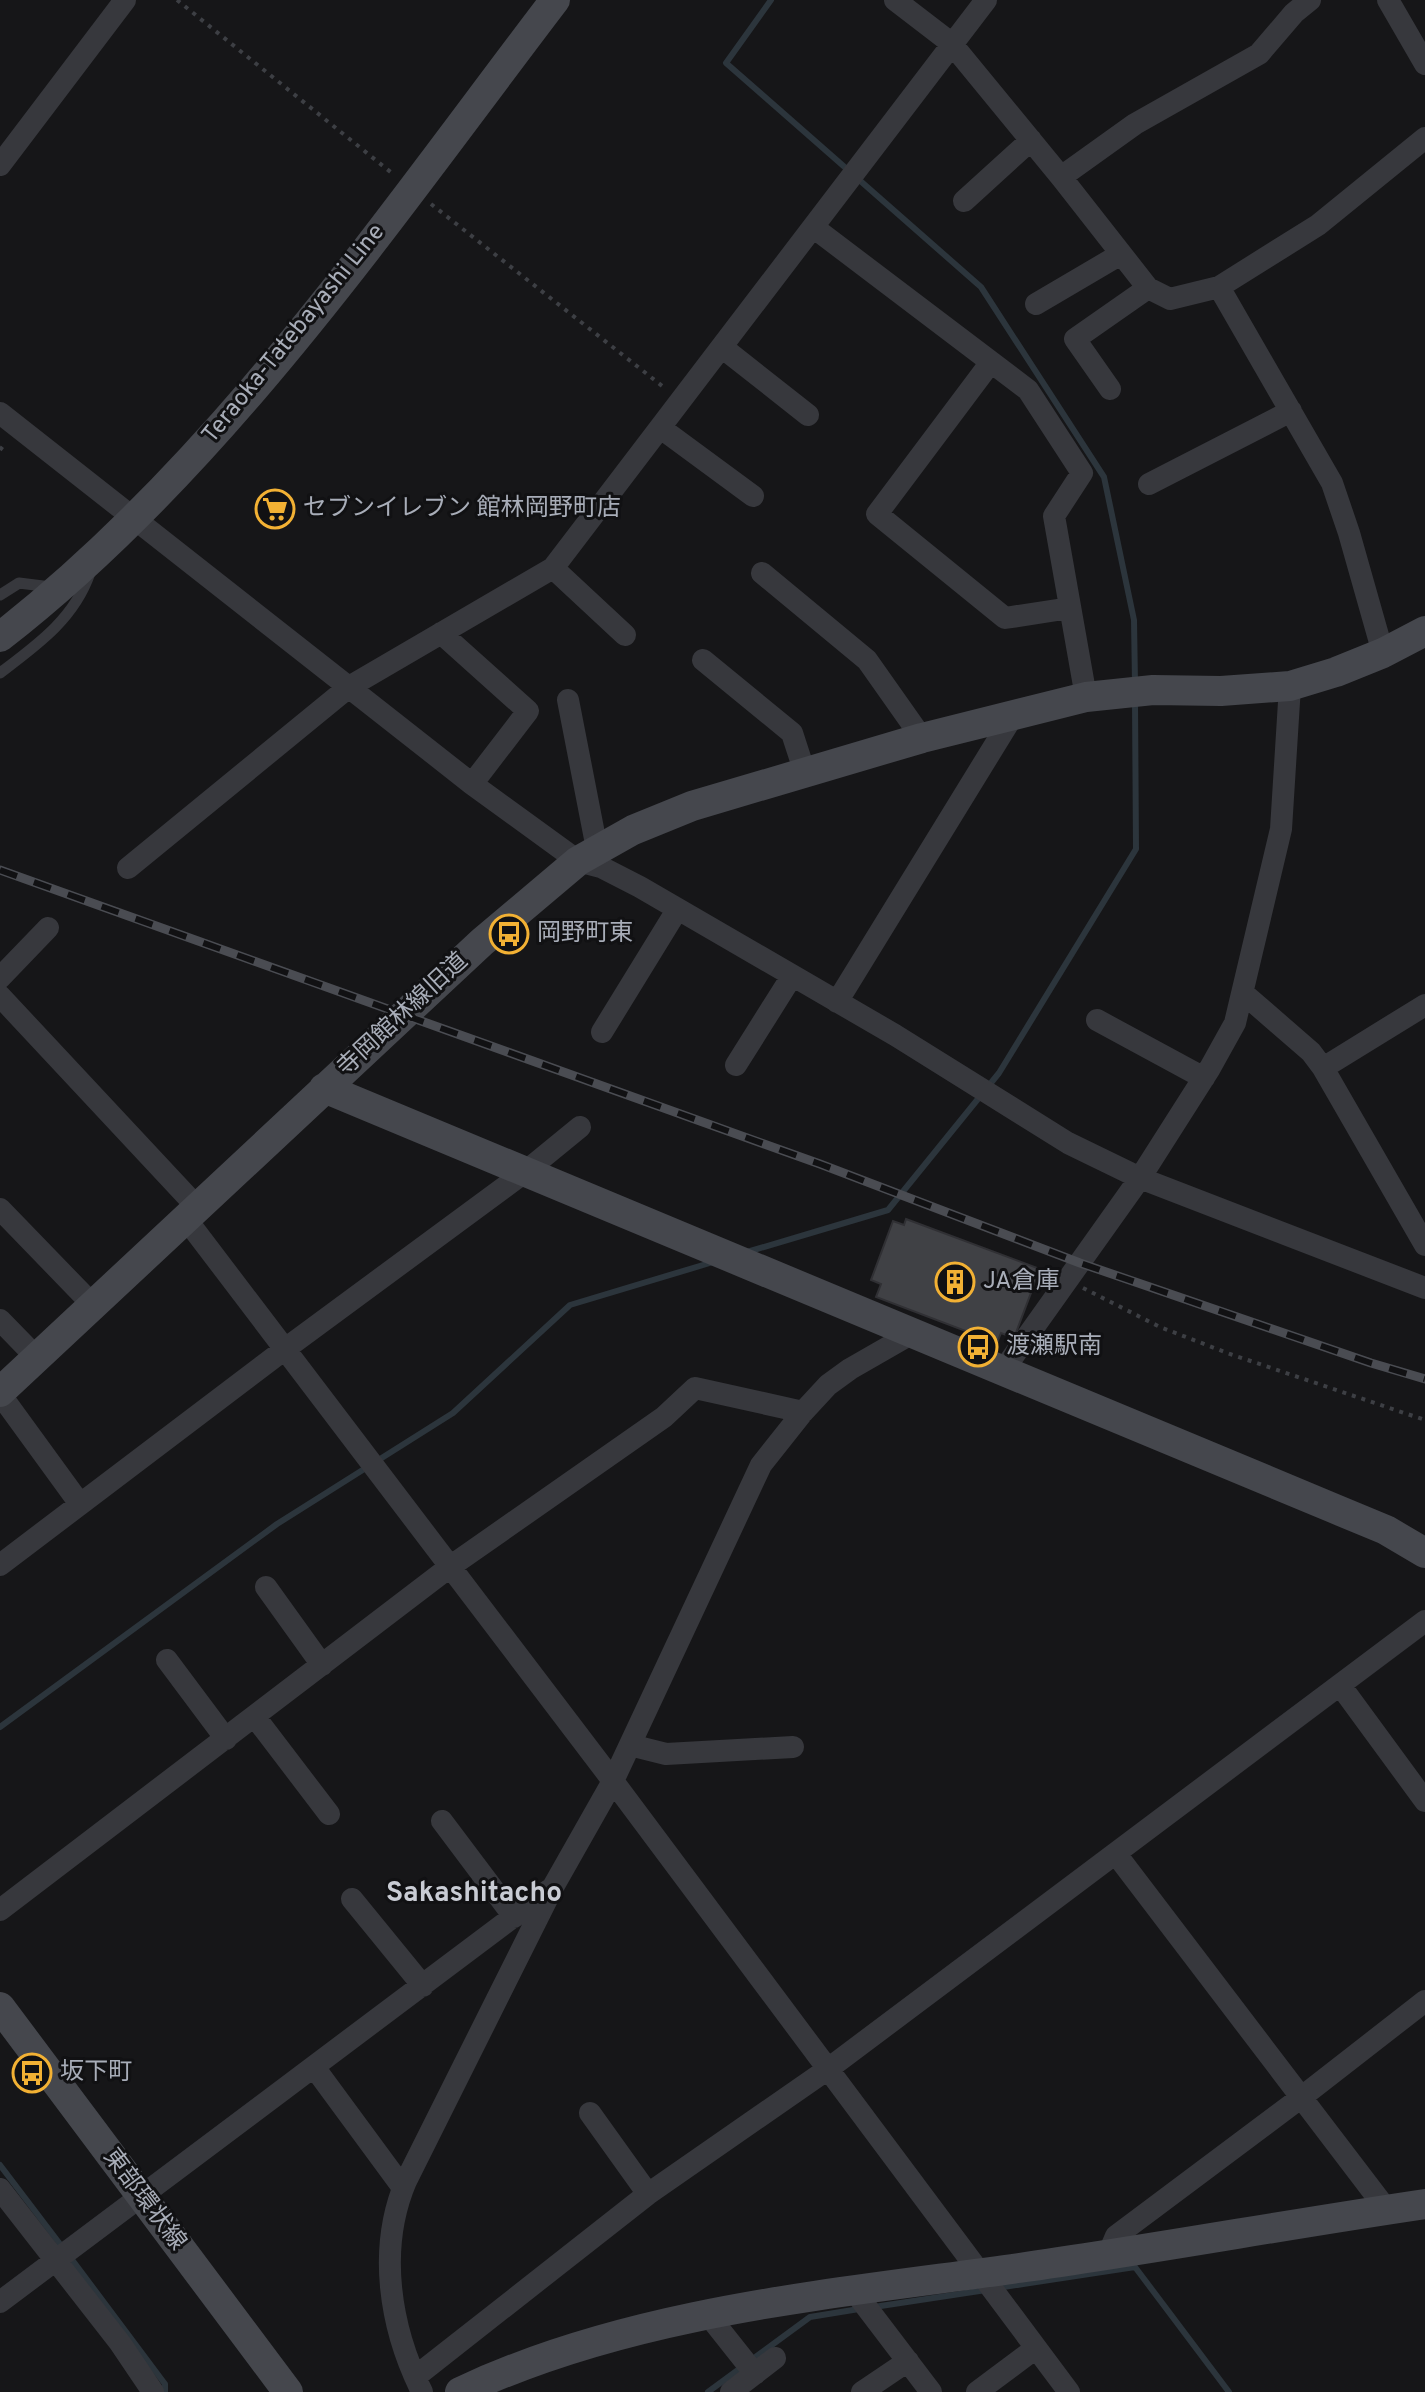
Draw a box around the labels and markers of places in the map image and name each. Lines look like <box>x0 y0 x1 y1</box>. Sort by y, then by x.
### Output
supermarket icon: セブンイレブン 館林岡野町店 <box>254 488 296 530</box>
place label: セブンイレブン 館林岡野町店 <box>303 494 621 524</box>
bus stop icon: 岡野町東 <box>488 913 530 955</box>
place label: 岡野町東 <box>537 919 633 949</box>
building icon: JA倉庫 <box>934 1261 976 1303</box>
place label: JA倉庫 <box>983 1267 1060 1297</box>
bus stop icon: 渡瀬駅南 <box>957 1326 999 1368</box>
place label: 渡瀬駅南 <box>1006 1332 1102 1362</box>
bus stop icon: 坂下町 <box>11 2052 53 2094</box>
place label: 坂下町 <box>60 2058 132 2088</box>

